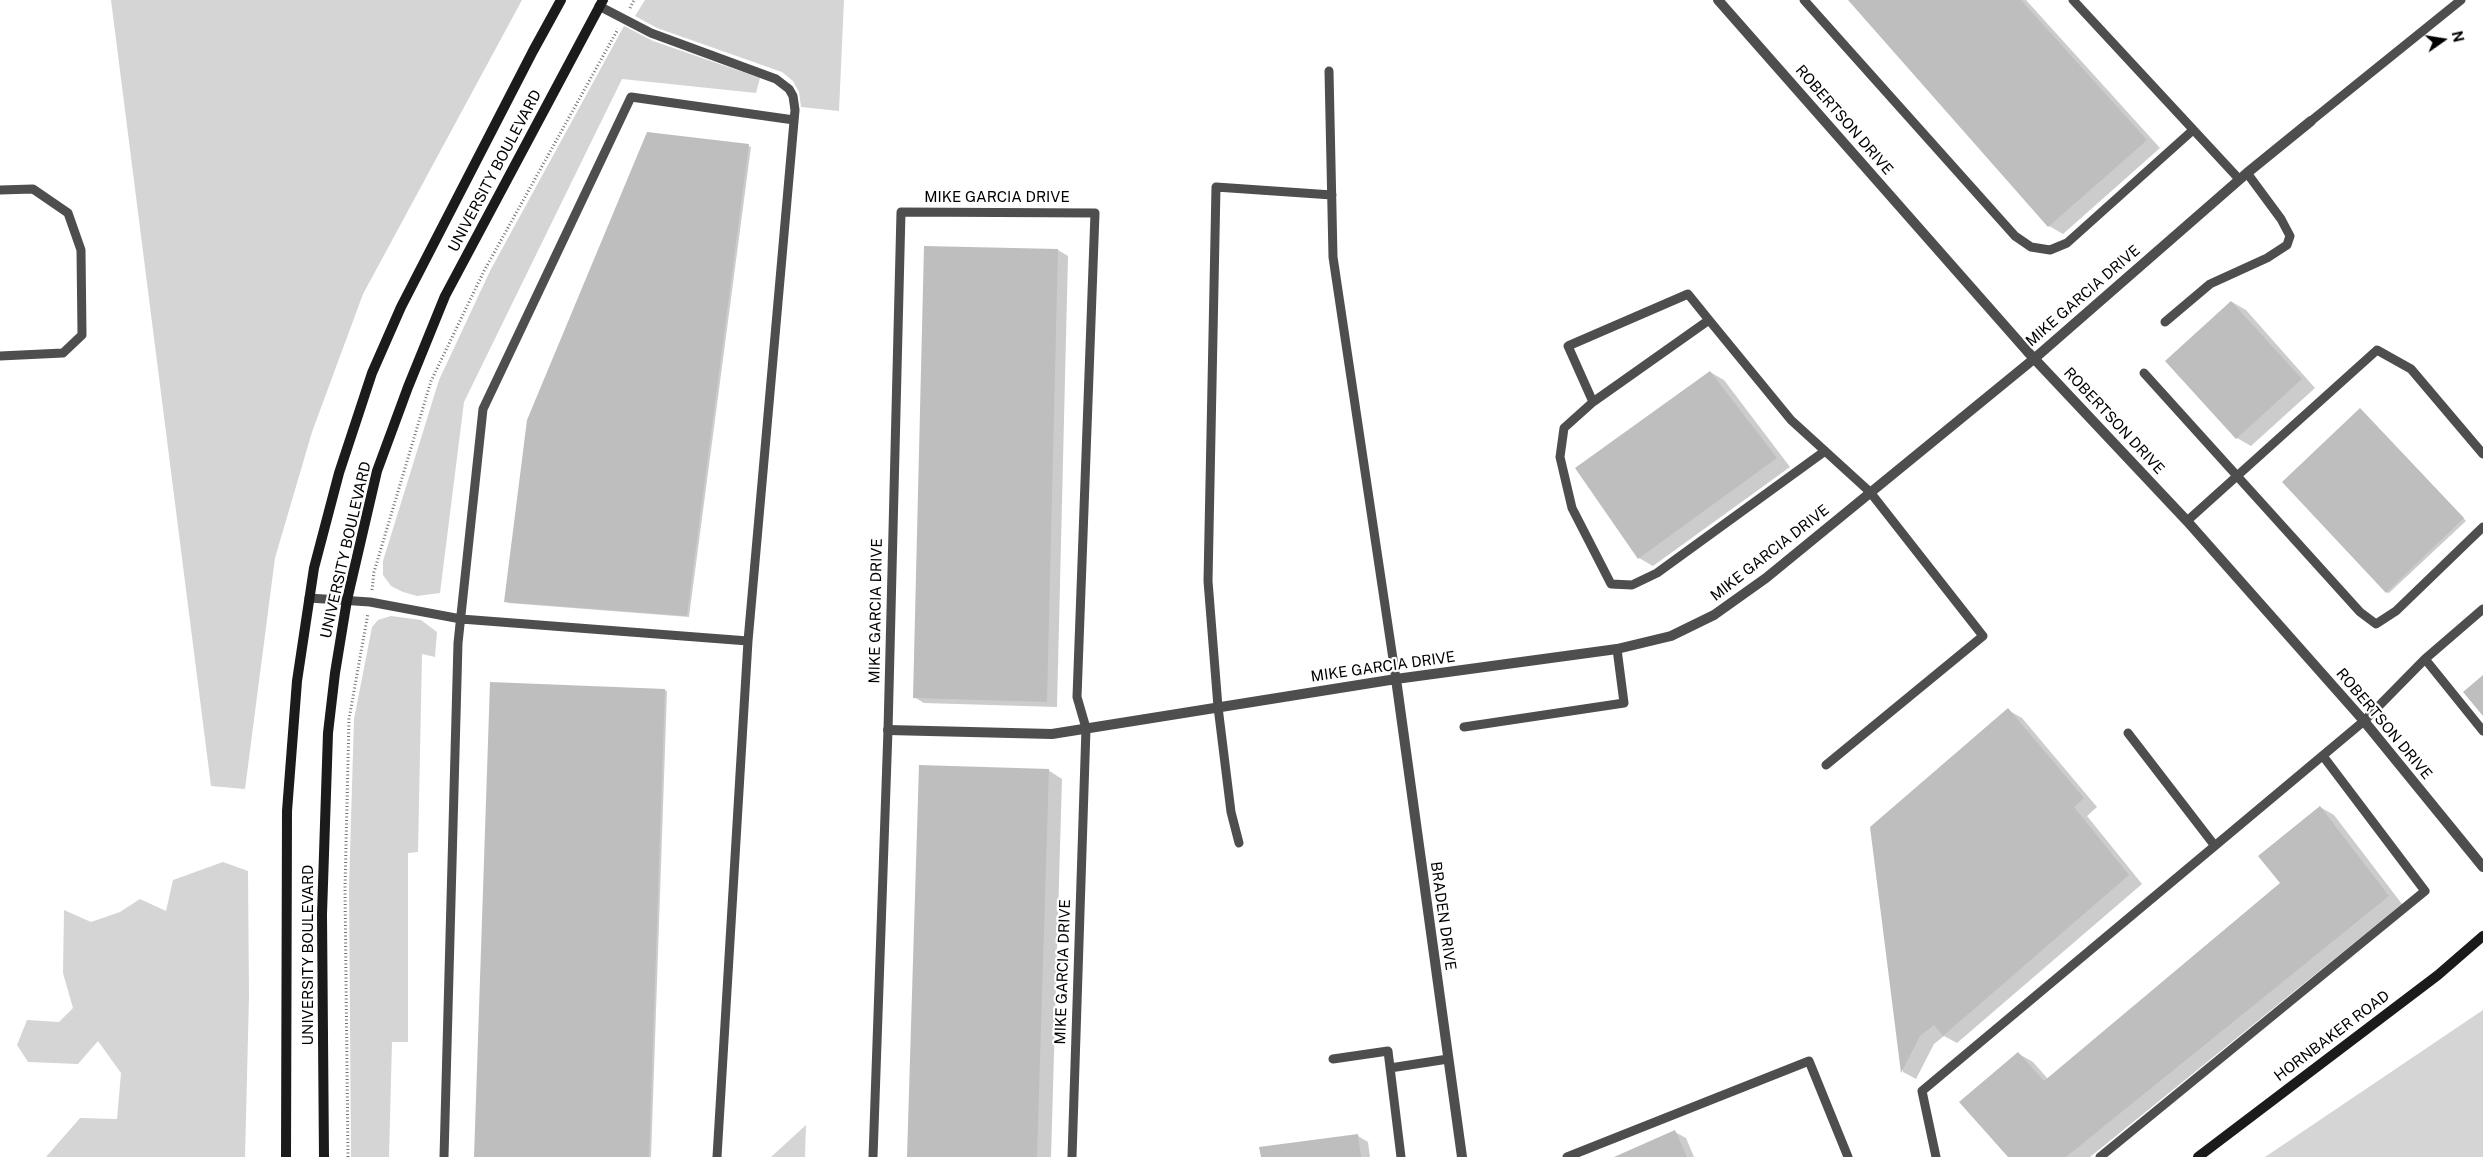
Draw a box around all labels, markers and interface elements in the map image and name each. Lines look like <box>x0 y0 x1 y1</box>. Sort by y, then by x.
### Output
north arrow <box>2418 15 2468 65</box>
text: N <box>2449 29 2467 44</box>
street label: ROBERTSON DRIVE <box>1791 61 1897 179</box>
street label: UNIVERSITY BOULEVARD <box>445 87 545 255</box>
street label: MIKE GARCIA DRIVE <box>924 188 1070 206</box>
street label: MIKE GARCIA DRIVE <box>2022 241 2144 351</box>
street label: ROBERTSON DRIVE <box>2060 364 2168 478</box>
street label: UNIVERSITY BOULEVARD <box>317 460 375 640</box>
street label: MIKE GARCIA DRIVE <box>1707 501 1833 605</box>
street label: MIKE GARCIA DRIVE <box>866 538 886 684</box>
street label: MIKE GARCIA DRIVE <box>1310 648 1456 686</box>
street label: ROBERTSON DRIVE <box>2332 665 2436 783</box>
street label: BRADEN DRIVE <box>1426 860 1460 972</box>
street label: UNIVERSITY BOULEVARD <box>299 865 317 1045</box>
street label: MIKE GARCIA DRIVE <box>1051 899 1075 1045</box>
street label: HORNBAKER ROAD <box>2271 987 2393 1085</box>

